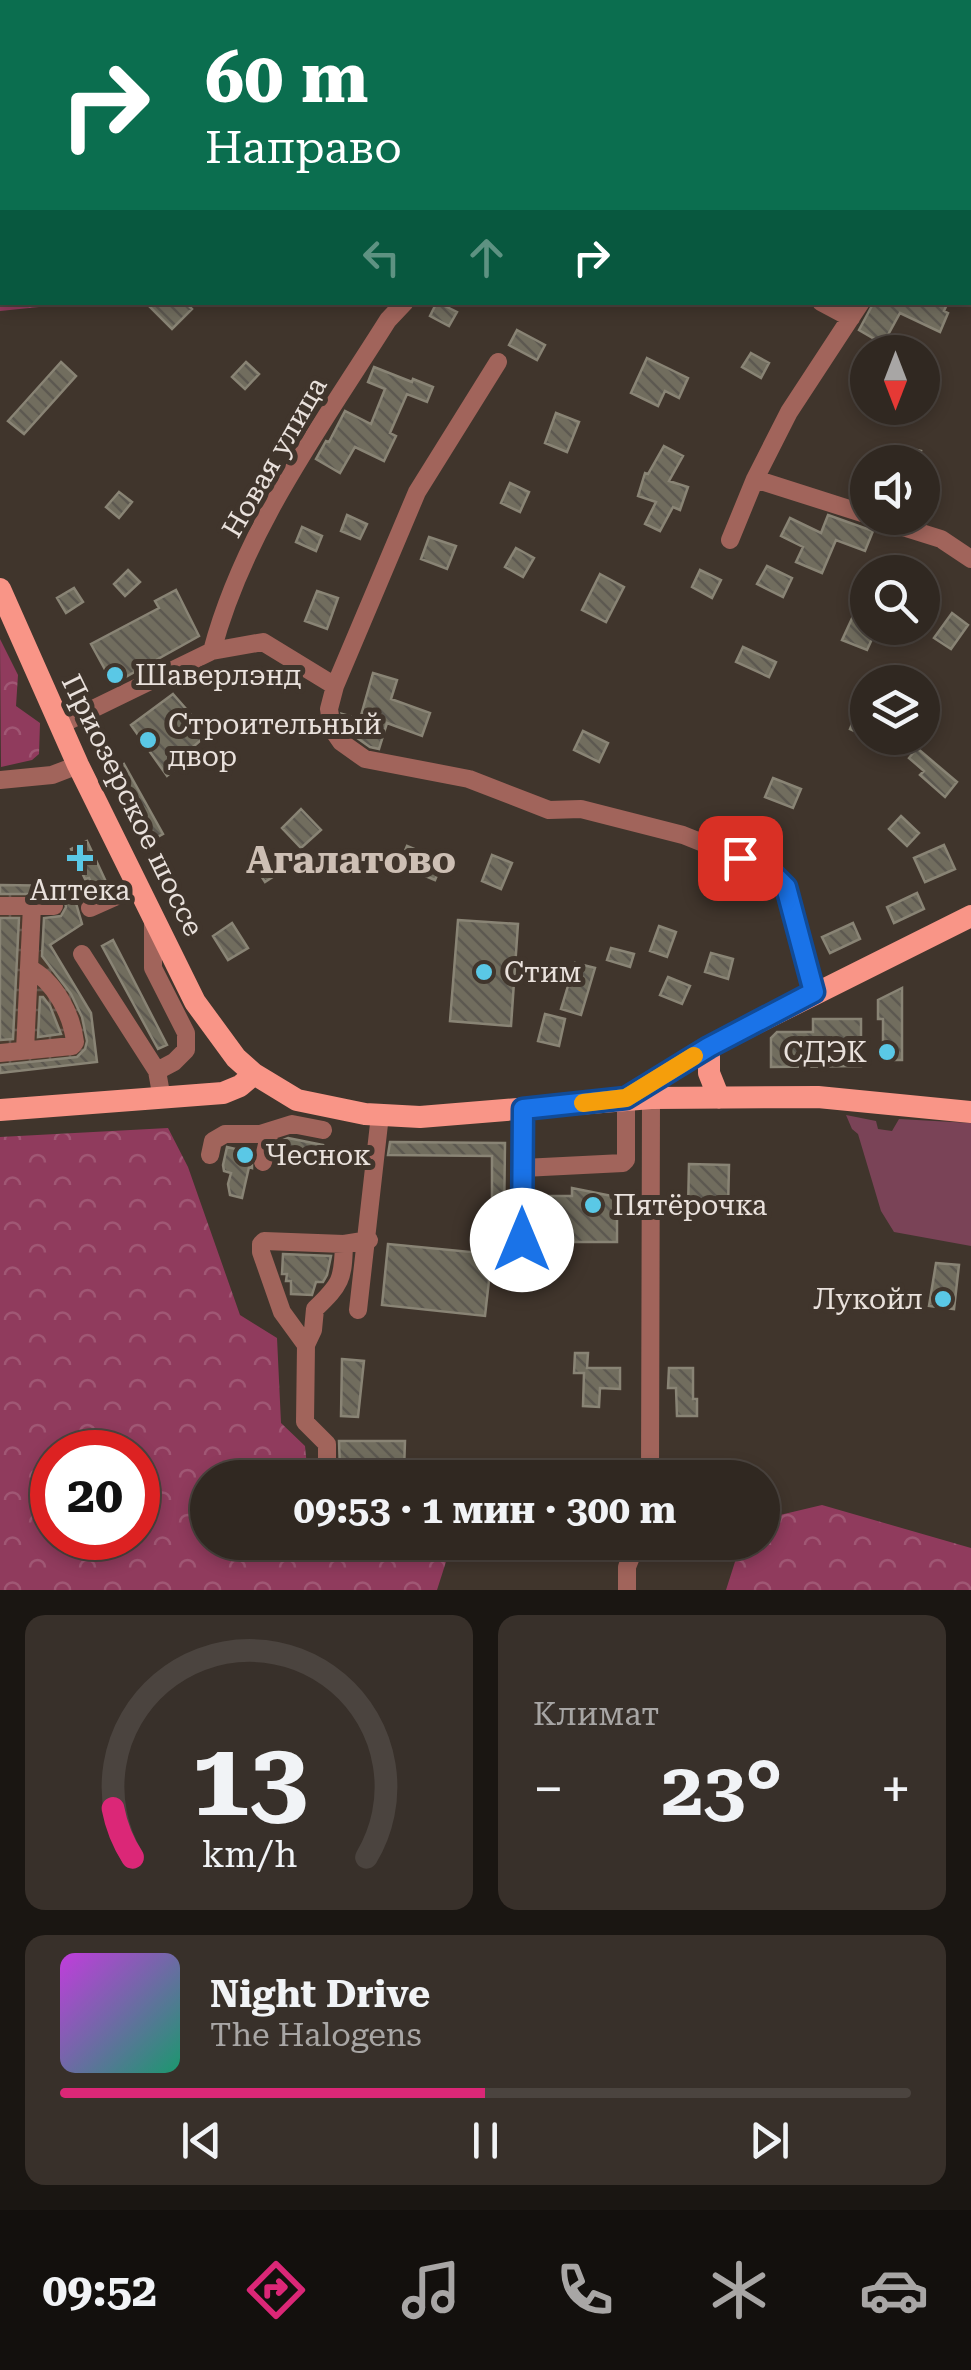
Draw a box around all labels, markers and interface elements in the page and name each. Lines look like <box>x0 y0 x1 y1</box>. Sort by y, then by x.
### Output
text: 60 m <box>205 37 369 119</box>
icon: right <box>40 40 170 170</box>
text: Направо <box>205 121 402 174</box>
icon: left <box>354 230 409 285</box>
icon: ahead <box>459 230 514 285</box>
icon: right <box>564 230 619 285</box>
north arrow <box>850 335 940 425</box>
map controls <box>850 335 940 755</box>
street label: Новая улица <box>215 371 334 543</box>
button: sound <box>850 445 940 535</box>
button: search <box>850 555 940 645</box>
place label: Шаверлэнд <box>135 659 302 692</box>
marker: Шаверлэнд <box>104 664 126 686</box>
button: layers <box>850 665 940 755</box>
street label: Приозерское шоссе <box>55 669 210 941</box>
place label: Строительный двор <box>168 708 382 773</box>
marker: Строительный двор <box>137 729 159 751</box>
pin <box>698 816 783 901</box>
icon: arrive <box>713 831 768 886</box>
district label: Агалатово <box>246 838 456 882</box>
marker: Аптека <box>69 847 91 869</box>
place label: Аптека <box>30 874 130 907</box>
place label: Стим <box>504 956 581 989</box>
marker: Стим <box>473 961 495 983</box>
place label: СДЭК <box>783 1036 867 1069</box>
marker: СДЭК <box>876 1041 898 1063</box>
place label: Чеснок <box>265 1139 371 1172</box>
marker: Чеснок <box>234 1144 256 1166</box>
position arrow <box>470 1188 574 1292</box>
place label: Пятёрочка <box>613 1189 767 1222</box>
marker: Пятёрочка <box>582 1194 604 1216</box>
place label: Лукойл <box>814 1283 923 1316</box>
marker: Лукойл <box>932 1288 954 1310</box>
speed limit sign: 20 <box>30 1430 160 1560</box>
text: 09:53 · 1 мин · 300 m <box>294 1488 676 1532</box>
text: Климат <box>533 1695 659 1733</box>
text: 13 <box>191 1719 307 1840</box>
text: 23° <box>661 1745 783 1833</box>
text: − <box>533 1757 564 1821</box>
text: + <box>880 1757 911 1821</box>
text: km/h <box>201 1834 297 1876</box>
text: Night Drive <box>210 1972 430 2016</box>
text: The Halogens <box>210 2016 422 2054</box>
icon: previous <box>174 2113 229 2168</box>
icon: pause <box>458 2113 513 2168</box>
icon: next <box>742 2113 797 2168</box>
icon: directions <box>241 2255 311 2325</box>
icon: music <box>396 2255 466 2325</box>
icon: phone <box>550 2255 620 2325</box>
icon: climate <box>704 2255 774 2325</box>
icon: car <box>859 2255 929 2325</box>
text: 09:52 <box>42 2264 157 2317</box>

